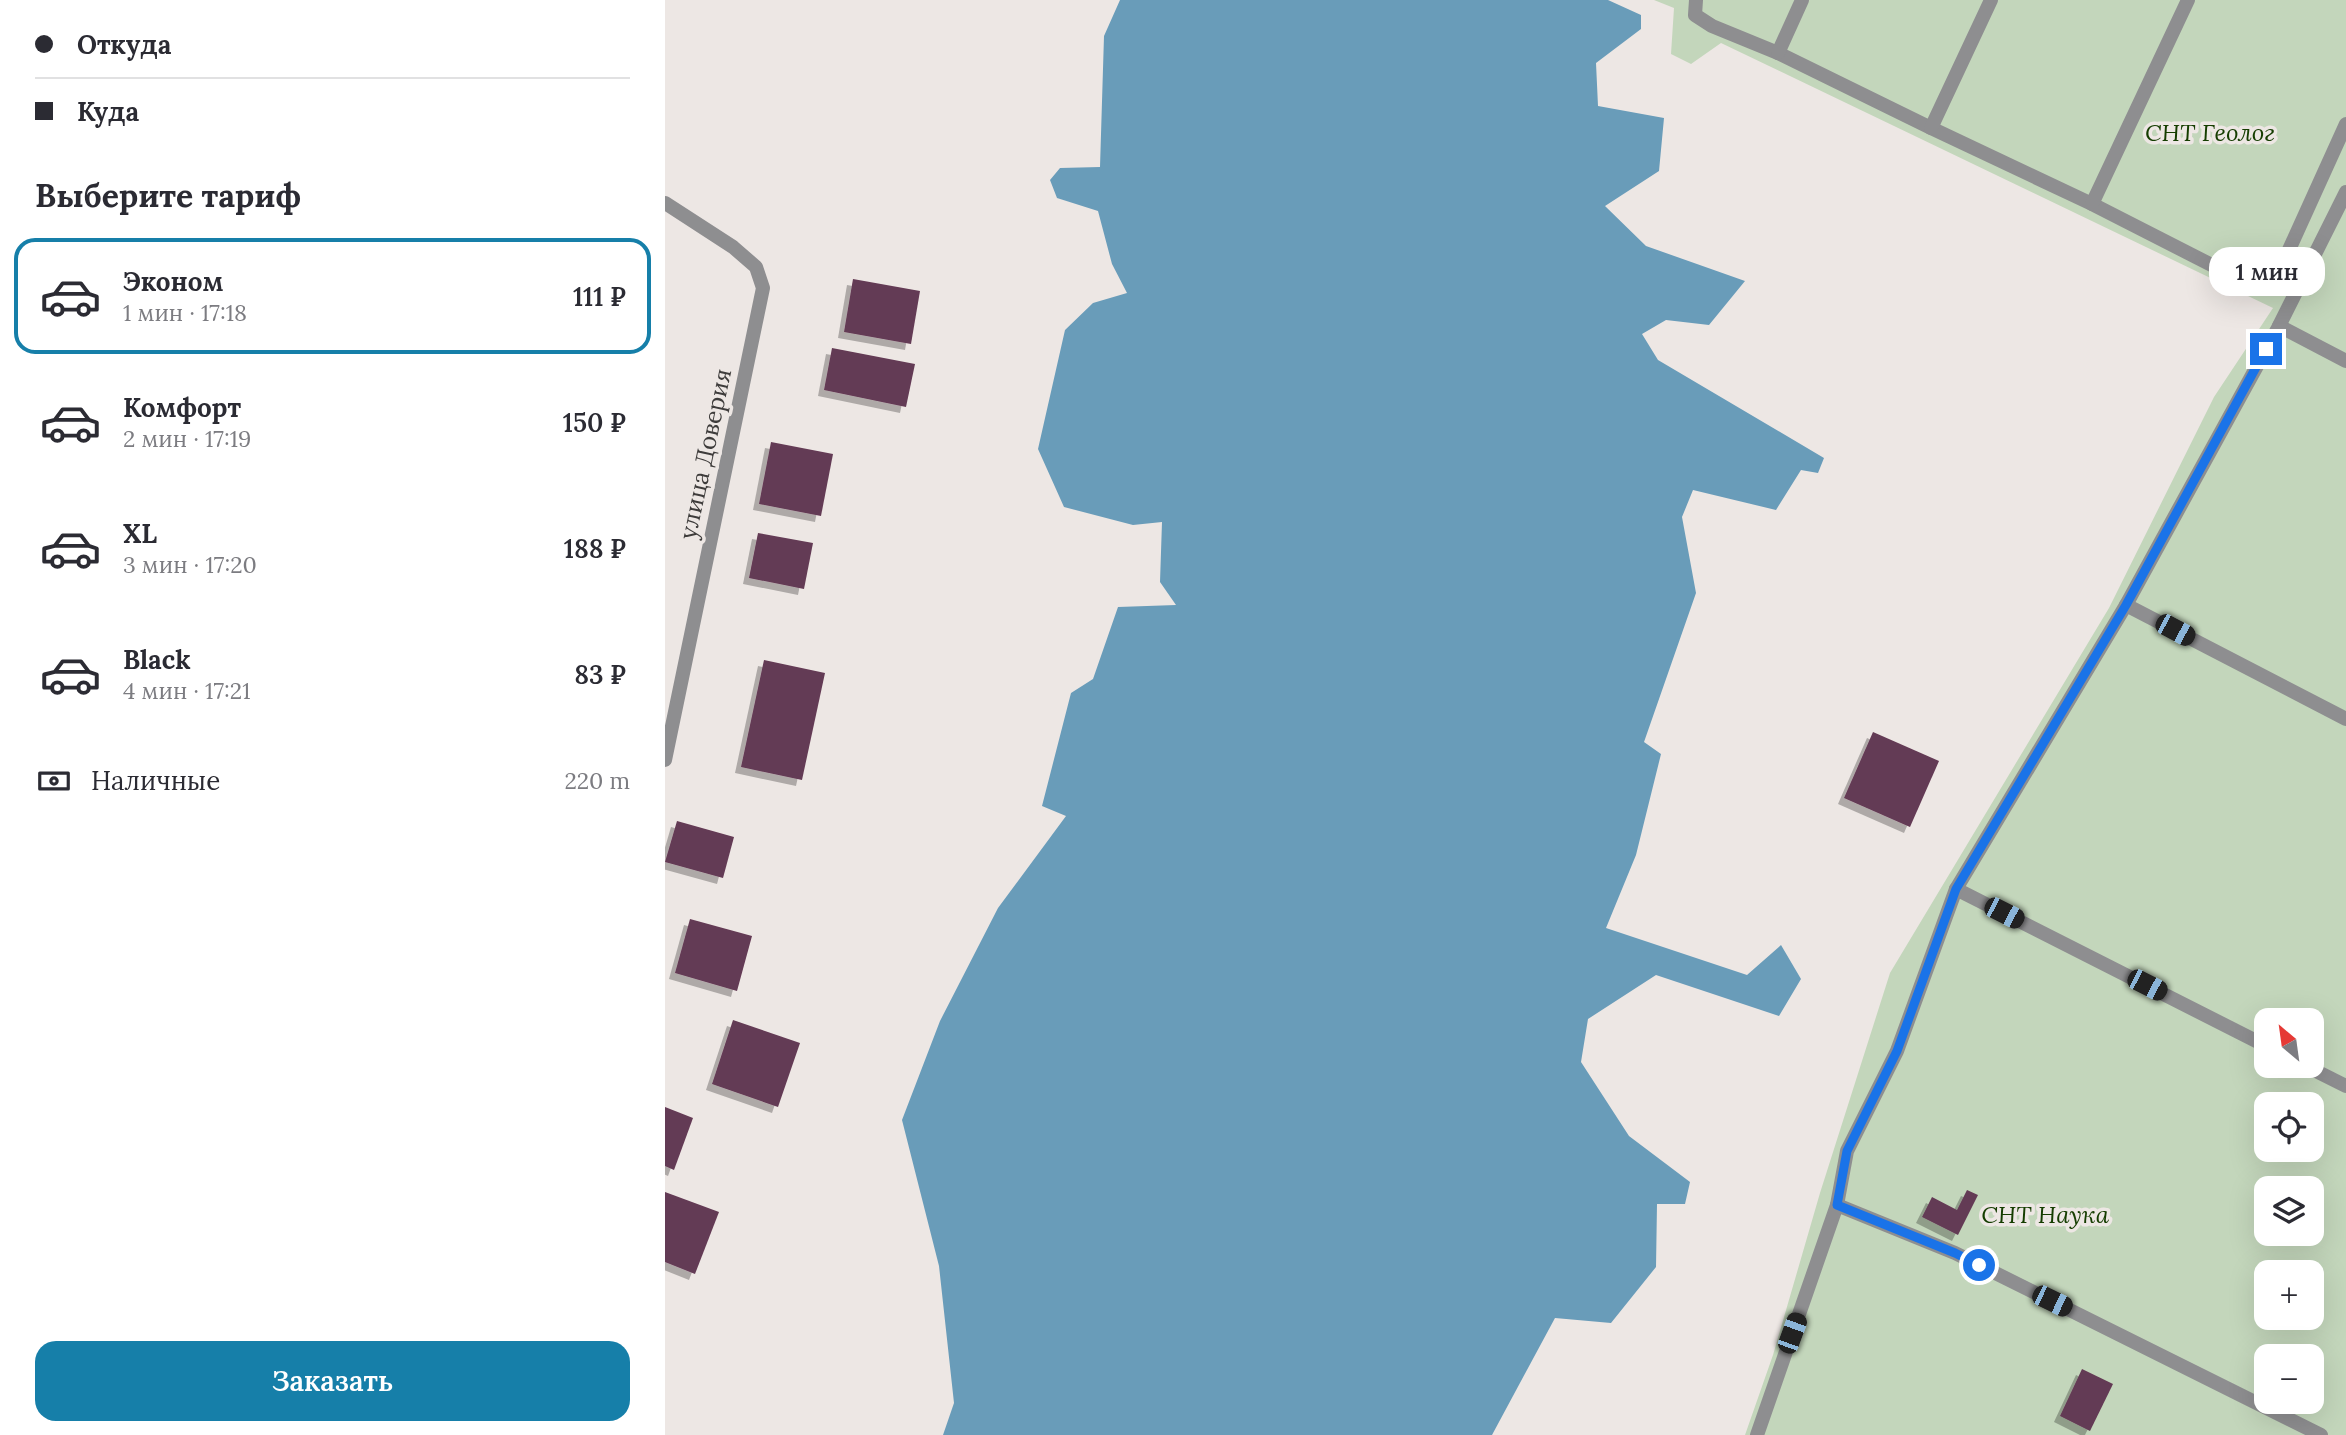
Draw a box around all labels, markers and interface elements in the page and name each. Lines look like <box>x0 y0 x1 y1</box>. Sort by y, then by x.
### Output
text: Откуда <box>77 28 171 61</box>
text: Куда <box>77 95 139 128</box>
park label: СНТ Геолог <box>2145 117 2275 148</box>
text: Выберите тариф <box>35 175 301 216</box>
callout: 1 мин <box>2208 247 2324 296</box>
text: 1 мин <box>2236 257 2298 286</box>
icon: car <box>39 265 102 328</box>
text: Эконом <box>123 265 223 298</box>
text: 111 ₽ <box>573 280 626 313</box>
text: 1 мин · 17:18 <box>123 298 247 327</box>
route end <box>2250 333 2282 365</box>
street label: улица Доверия <box>672 366 738 542</box>
icon: car <box>39 391 102 454</box>
text: Комфорт <box>123 391 241 424</box>
text: 150 ₽ <box>563 406 626 439</box>
text: 2 мин · 17:19 <box>123 424 251 453</box>
icon: car <box>39 517 102 580</box>
text: XL <box>123 517 157 550</box>
text: 188 ₽ <box>564 532 626 565</box>
text: 3 мин · 17:20 <box>123 550 257 579</box>
car <box>2152 611 2199 649</box>
icon: car <box>39 643 102 706</box>
text: Black <box>123 643 191 676</box>
text: 83 ₽ <box>574 658 626 691</box>
text: 4 мин · 17:21 <box>123 676 251 705</box>
icon: cash <box>35 762 73 800</box>
text: Наличные <box>91 764 220 797</box>
text: 220 m <box>564 766 630 795</box>
car <box>1981 894 2028 932</box>
car <box>2124 966 2171 1004</box>
north arrow <box>2254 1008 2324 1078</box>
map controls <box>2254 1008 2324 1414</box>
button: locate <box>2254 1092 2324 1162</box>
button: layers <box>2254 1176 2324 1246</box>
park label: СНТ Наука <box>1981 1199 2110 1230</box>
route start <box>1963 1249 1995 1281</box>
button: + <box>2254 1260 2324 1330</box>
car <box>2029 1282 2076 1320</box>
car <box>1775 1310 1810 1356</box>
button: Заказать <box>35 1341 630 1421</box>
button: − <box>2254 1344 2324 1414</box>

